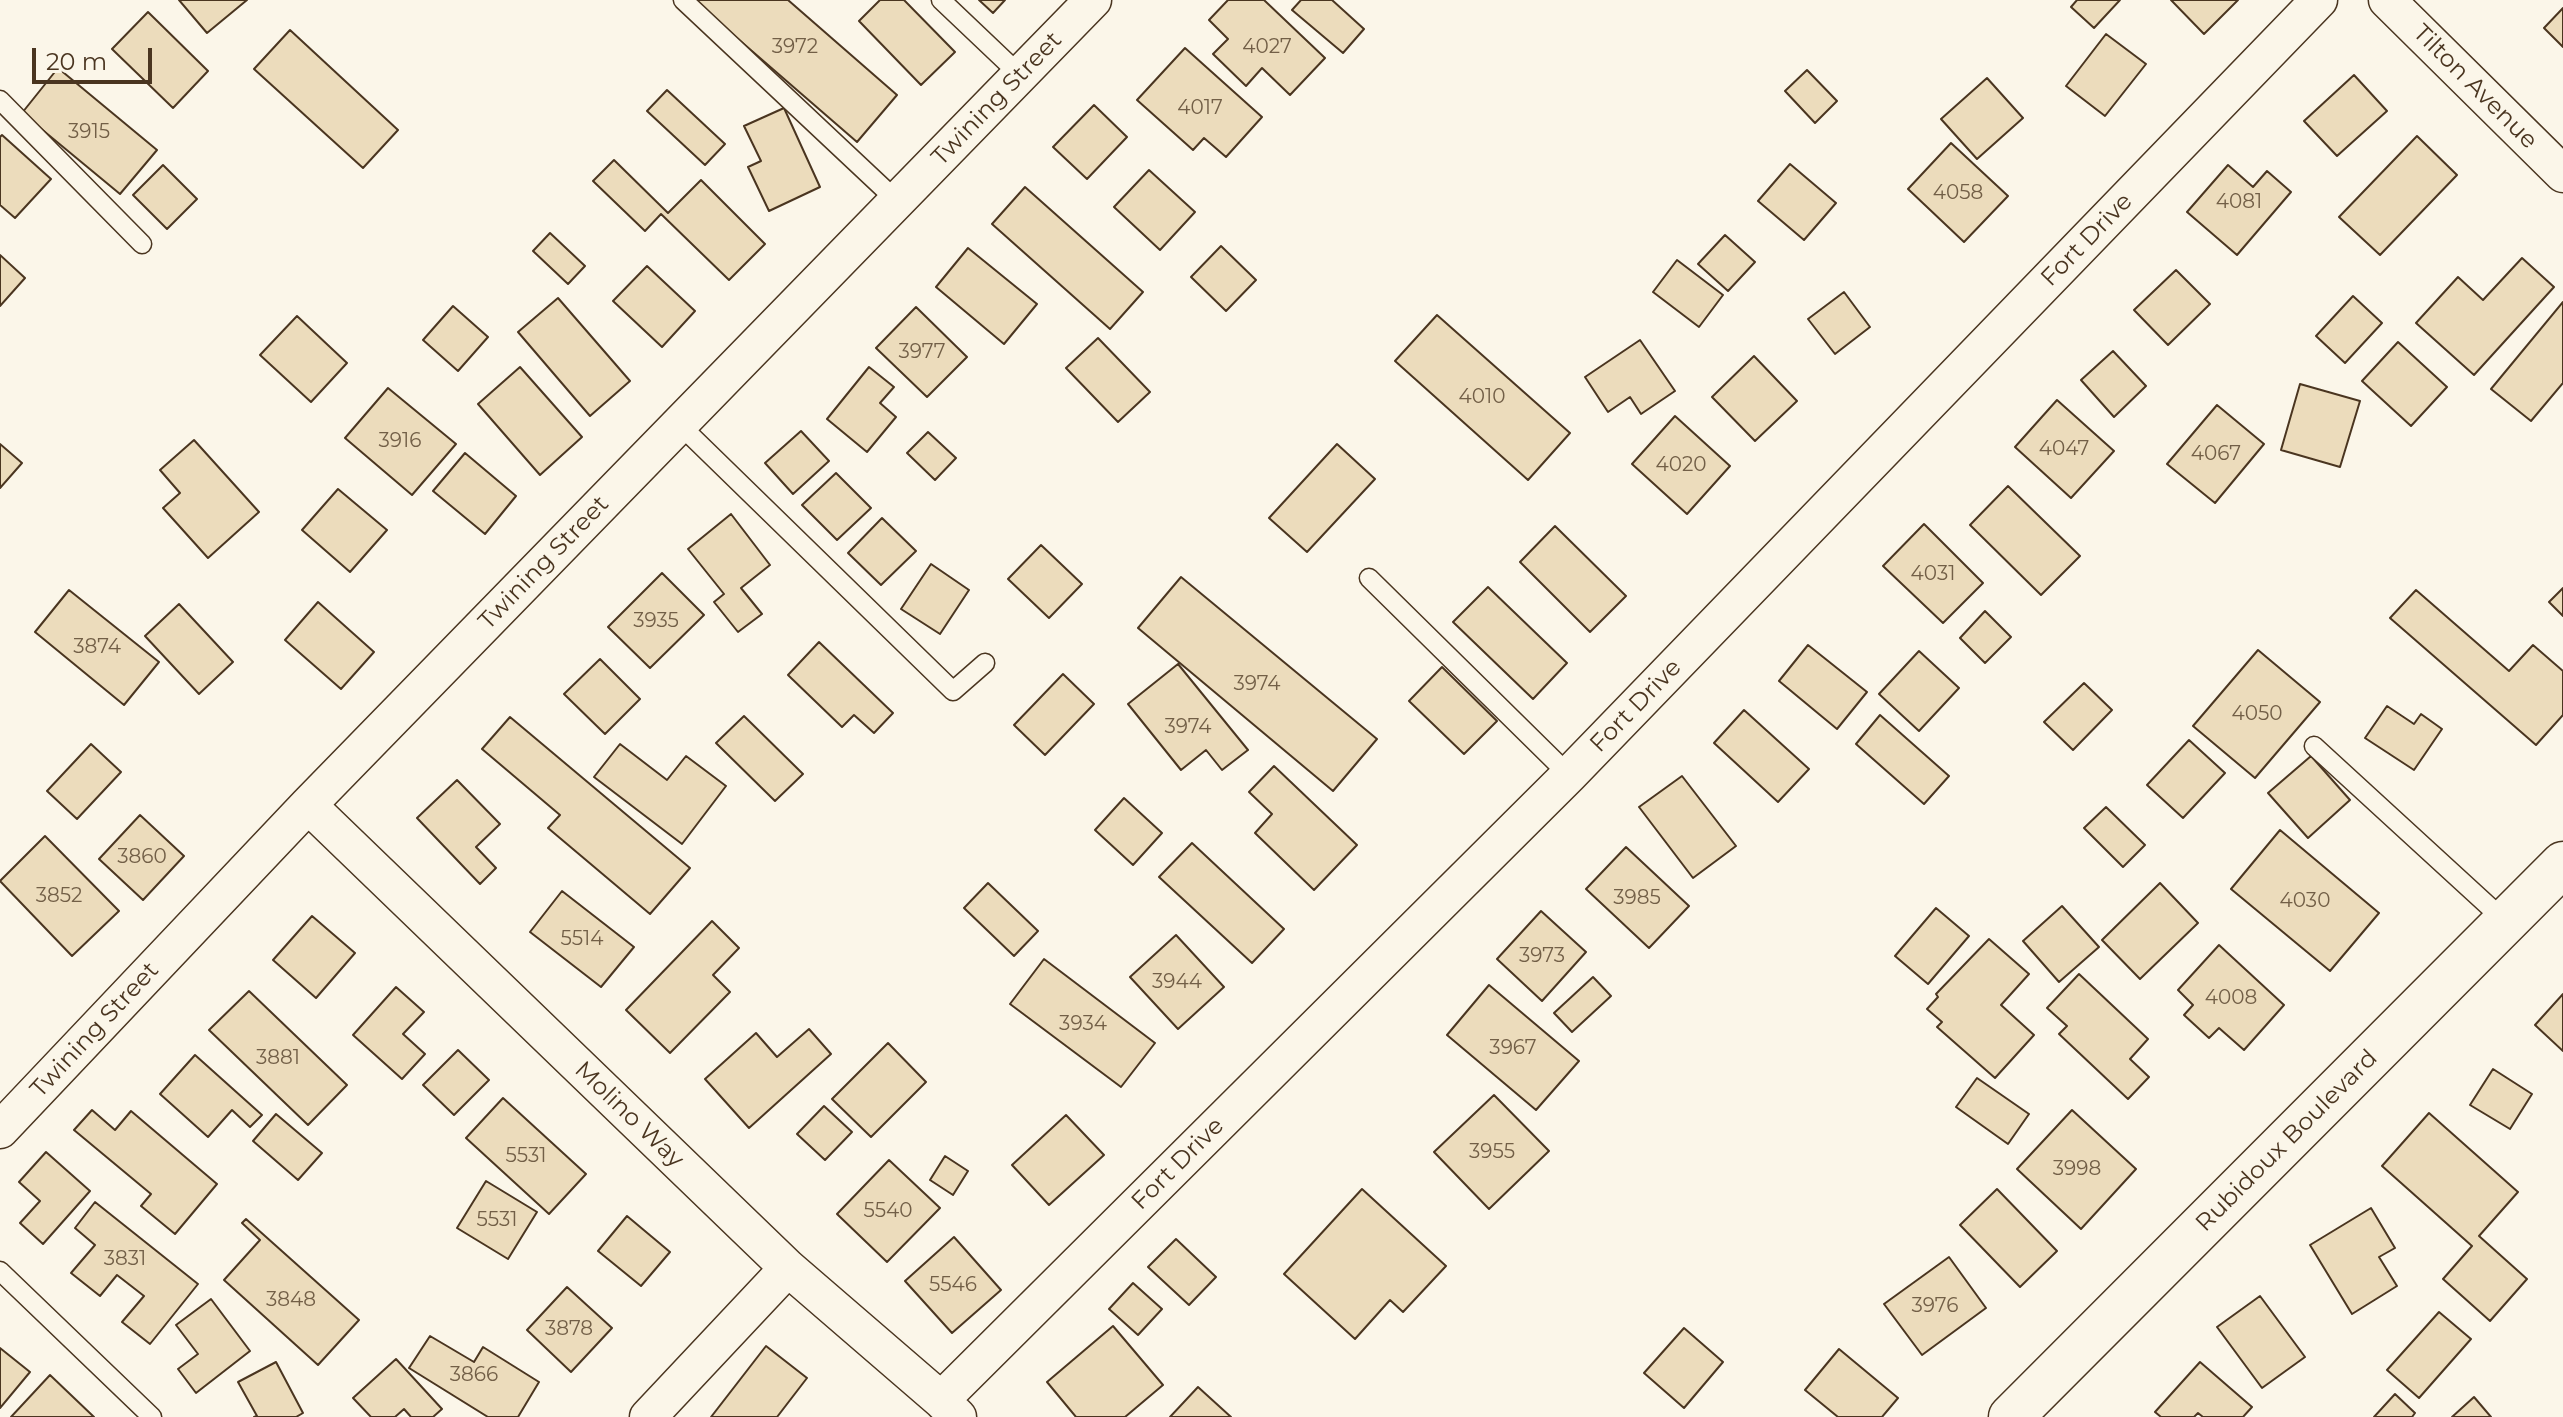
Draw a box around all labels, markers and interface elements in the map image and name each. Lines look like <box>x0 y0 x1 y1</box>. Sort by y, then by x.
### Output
street label: Tilton Avenue <box>2407 19 2543 155</box>
street label: Twining Street <box>926 26 1068 172</box>
scale bar <box>36 32 156 82</box>
house number: 3972 <box>772 35 818 59</box>
house number: 4027 <box>1242 35 1292 59</box>
text: 20 m <box>46 47 107 76</box>
house number: 4017 <box>1177 96 1223 120</box>
house number: 3915 <box>68 120 110 144</box>
house number: 4058 <box>1933 181 1983 205</box>
street label: Fort Drive <box>2035 187 2139 293</box>
house number: 4081 <box>2216 190 2262 214</box>
house number: 3977 <box>899 340 945 364</box>
house number: 4010 <box>1459 385 1505 409</box>
house number: 3916 <box>379 429 421 453</box>
house number: 4047 <box>2039 437 2089 461</box>
house number: 4067 <box>2191 442 2241 466</box>
house number: 4020 <box>1655 453 1707 477</box>
street label: Twining Street <box>473 490 615 636</box>
house number: 4031 <box>1911 562 1955 586</box>
house number: 3935 <box>633 609 679 633</box>
house number: 3874 <box>73 635 121 659</box>
street label: Fort Drive <box>1584 653 1688 759</box>
house number: 3974 <box>1233 672 1281 696</box>
house number: 4050 <box>2231 702 2283 726</box>
house number: 3974 <box>1164 715 1212 739</box>
house number: 3860 <box>117 845 167 869</box>
house number: 3852 <box>36 884 82 908</box>
house number: 3985 <box>1613 886 1661 910</box>
house number: 4030 <box>2280 889 2330 913</box>
house number: 5514 <box>561 927 603 951</box>
house number: 3973 <box>1519 944 1565 968</box>
street label: Twining Street <box>25 956 165 1104</box>
house number: 3944 <box>1152 970 1202 994</box>
house number: 4008 <box>2205 986 2257 1010</box>
house number: 3934 <box>1059 1012 1107 1036</box>
house number: 3967 <box>1489 1036 1537 1060</box>
street label: Rubidoux Boulevard <box>2190 1044 2384 1238</box>
house number: 3881 <box>256 1046 300 1070</box>
street label: Molino Way <box>568 1056 690 1174</box>
street label: Fort Drive <box>1126 1112 1230 1216</box>
house number: 3955 <box>1469 1140 1515 1164</box>
house number: 5531 <box>506 1144 546 1168</box>
house number: 3998 <box>2053 1157 2101 1181</box>
house number: 5540 <box>864 1199 912 1223</box>
house number: 5531 <box>477 1208 517 1232</box>
house number: 3831 <box>104 1247 146 1271</box>
house number: 5546 <box>929 1273 977 1297</box>
house number: 3848 <box>266 1288 316 1312</box>
house number: 3976 <box>1912 1294 1958 1318</box>
house number: 3878 <box>545 1317 593 1341</box>
house number: 3866 <box>450 1363 498 1387</box>

